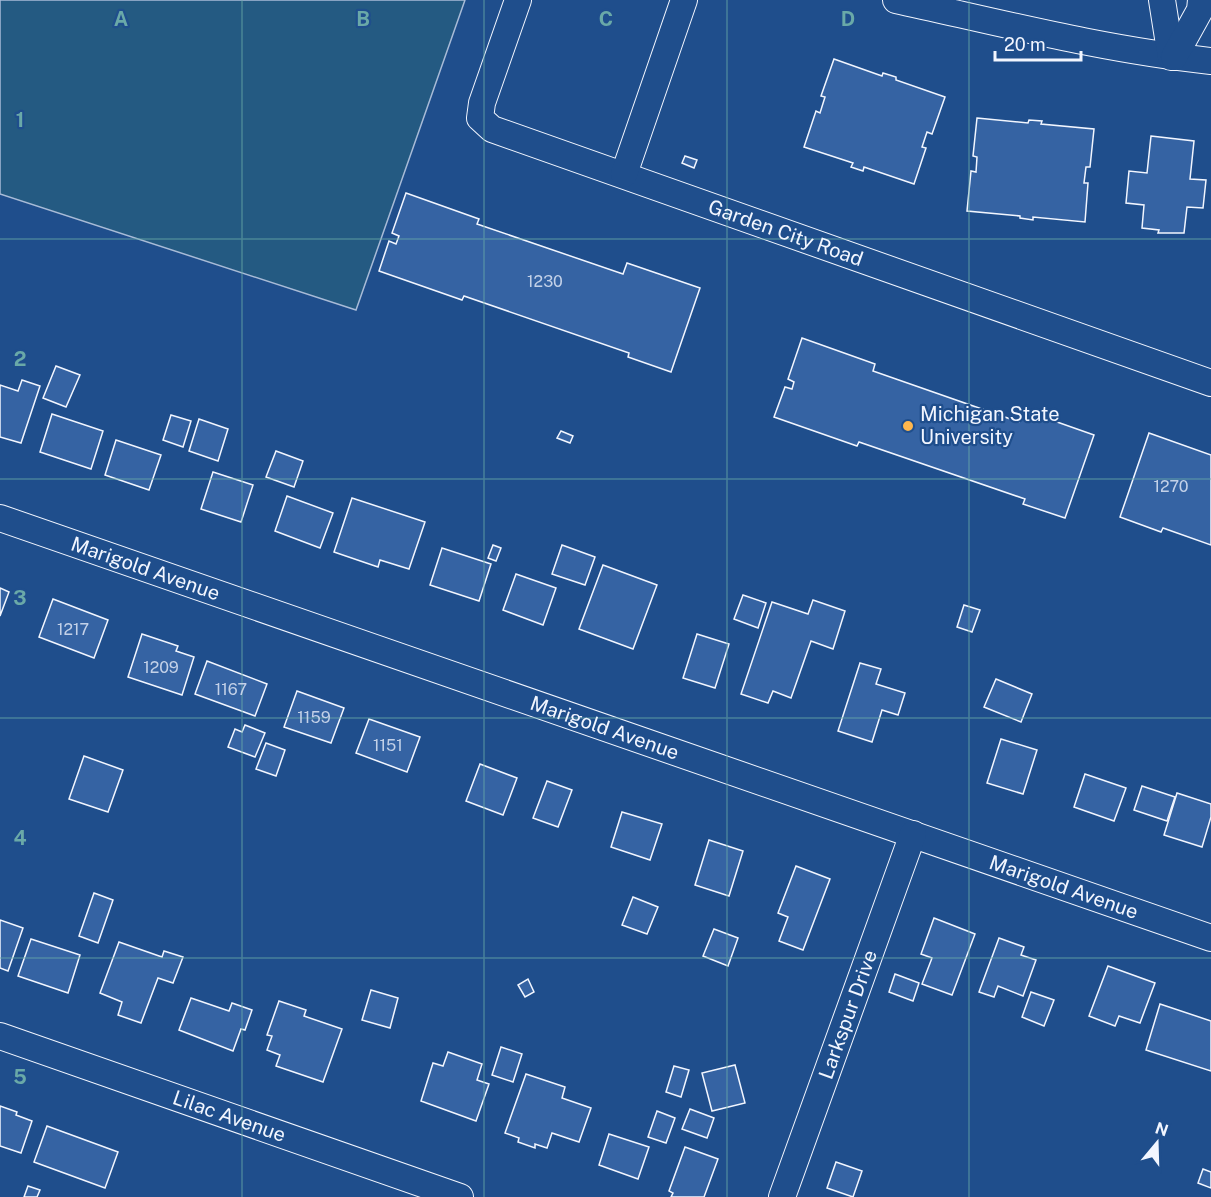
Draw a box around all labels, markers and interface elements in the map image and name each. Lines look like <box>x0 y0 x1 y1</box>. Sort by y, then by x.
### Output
text: A <box>114 7 128 31</box>
text: B <box>356 7 370 31</box>
text: C <box>599 7 613 31</box>
text: D <box>841 7 855 31</box>
scale bar <box>995 24 1080 62</box>
text: 20 m <box>1004 34 1046 55</box>
text: 1 <box>16 108 24 132</box>
street label: Garden City Road <box>705 194 866 271</box>
house number: 1230 <box>527 272 563 291</box>
text: 2 <box>14 347 26 371</box>
place label: Michigan State University <box>920 402 1060 449</box>
marker: Michigan State University <box>901 419 915 433</box>
house number: 1270 <box>1153 477 1189 496</box>
street label: Marigold Avenue <box>68 532 223 605</box>
text: 3 <box>13 586 27 610</box>
house number: 1217 <box>57 620 89 639</box>
house number: 1209 <box>143 658 179 677</box>
house number: 1167 <box>215 680 247 699</box>
street label: Marigold Avenue <box>527 691 682 765</box>
house number: 1159 <box>297 708 331 727</box>
house number: 1151 <box>373 736 403 755</box>
text: 4 <box>13 826 27 850</box>
street label: Marigold Avenue <box>986 850 1141 924</box>
street label: Larkspur Drive <box>814 947 882 1082</box>
text: 5 <box>13 1065 27 1089</box>
street label: Lilac Avenue <box>170 1085 289 1147</box>
north arrow <box>1127 1113 1187 1173</box>
text: N <box>1153 1118 1171 1140</box>

